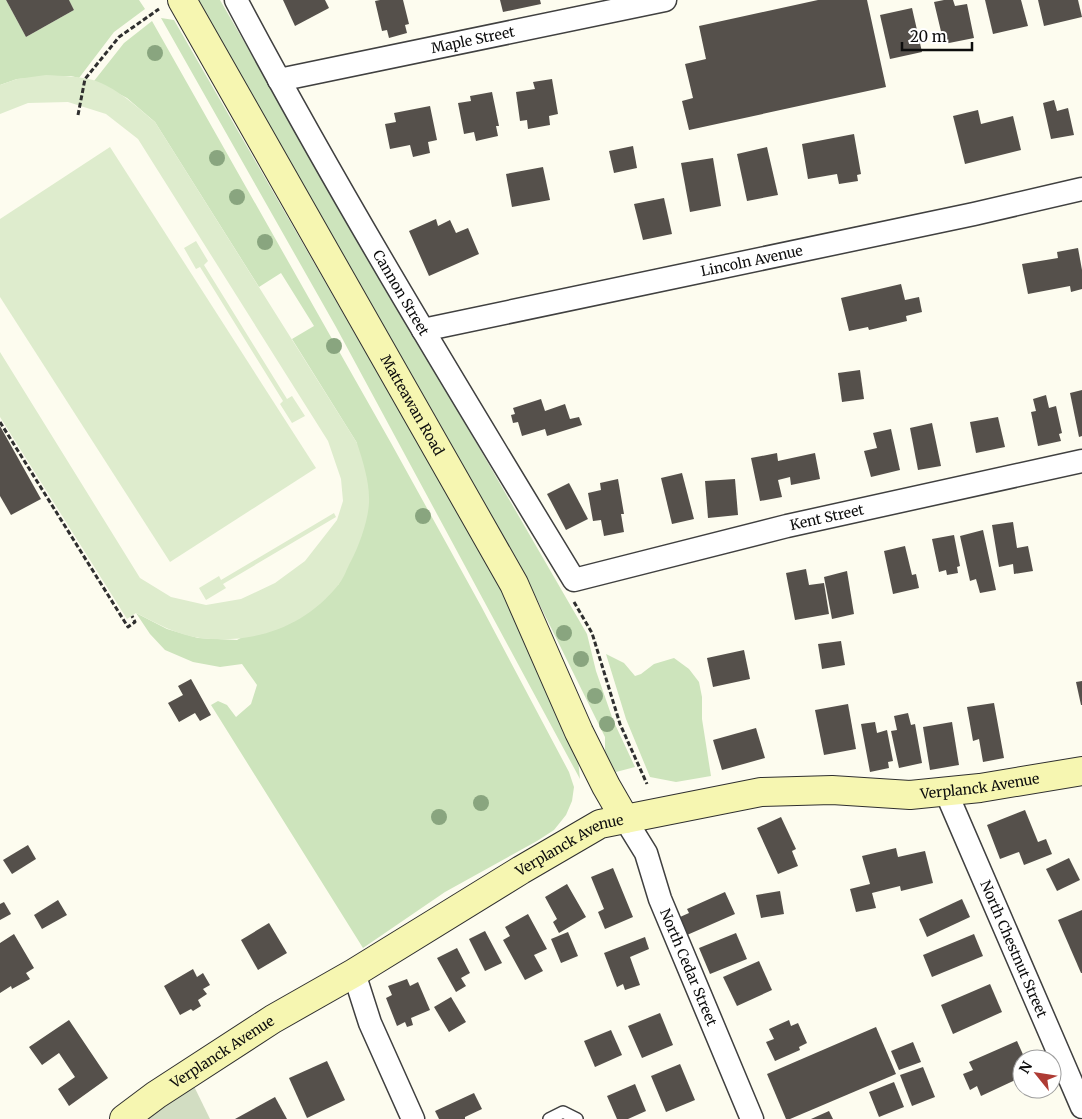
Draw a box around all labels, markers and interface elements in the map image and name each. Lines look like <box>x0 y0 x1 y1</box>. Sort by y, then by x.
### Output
scale bar <box>902 20 972 52</box>
street label: Maple Street <box>430 22 517 57</box>
text: 20 m <box>910 27 947 46</box>
street label: Lincoln Avenue <box>699 241 804 280</box>
street label: Cannon Street <box>369 247 433 339</box>
street label: Matteawan Road <box>377 352 448 459</box>
street label: Kent Street <box>788 500 866 534</box>
street label: Verplanck Avenue <box>918 769 1041 803</box>
street label: Verplanck Avenue <box>511 811 625 881</box>
street label: North Chestnut Street <box>976 878 1052 1021</box>
street label: North Cedar Street <box>656 906 721 1029</box>
street label: Verplanck Avenue <box>166 1012 278 1093</box>
north arrow <box>1012 1049 1062 1099</box>
text: N <box>1015 1058 1036 1077</box>

